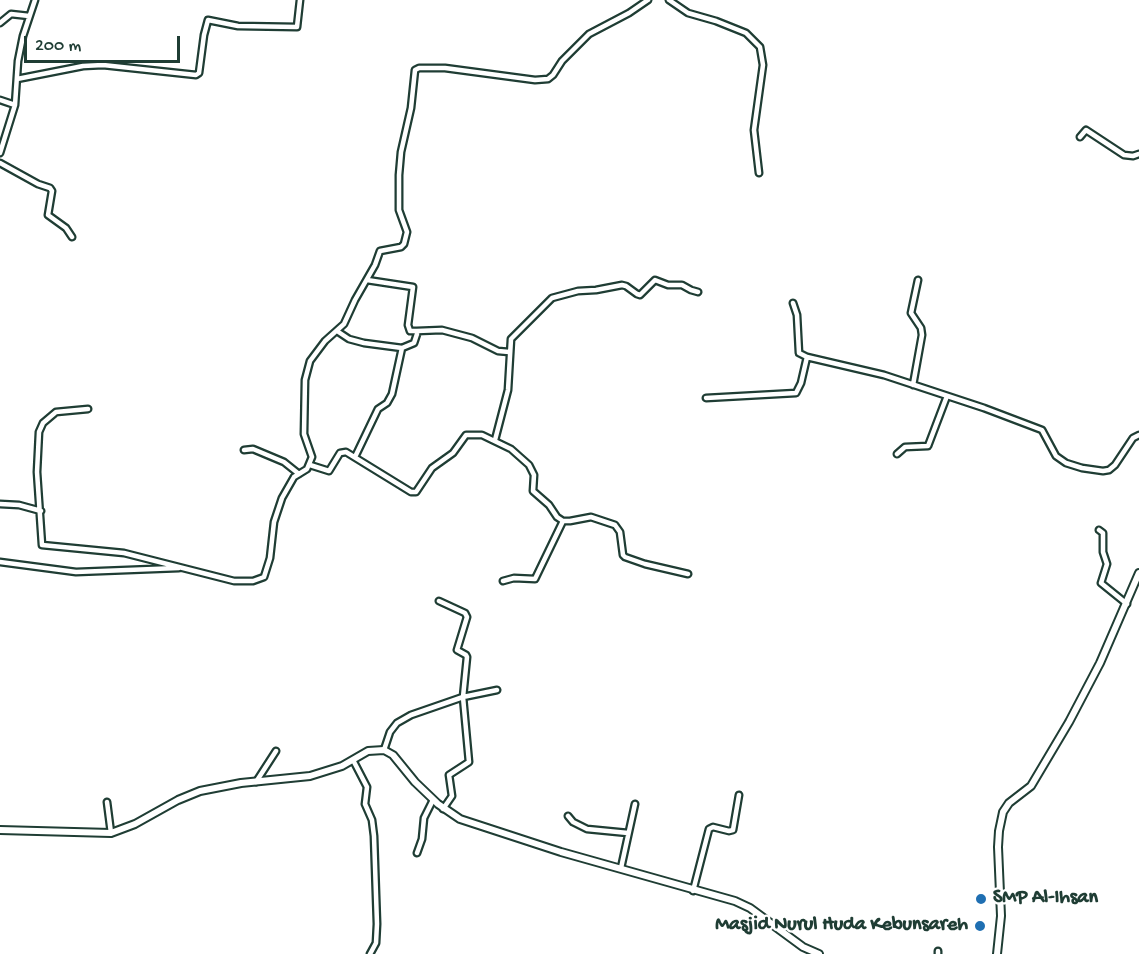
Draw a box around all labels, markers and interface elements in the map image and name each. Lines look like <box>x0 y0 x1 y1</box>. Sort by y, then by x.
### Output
scale bar <box>27 24 183 62</box>
text: 200 m <box>35 36 81 57</box>
place label: SMP Al-Ihsan <box>993 887 1098 911</box>
marker: SMP Al-Ihsan <box>974 892 988 906</box>
place label: Masjid Nurul Huda Kebunsareh <box>715 914 968 938</box>
marker: Masjid Nurul Huda Kebunsareh <box>973 919 987 933</box>

